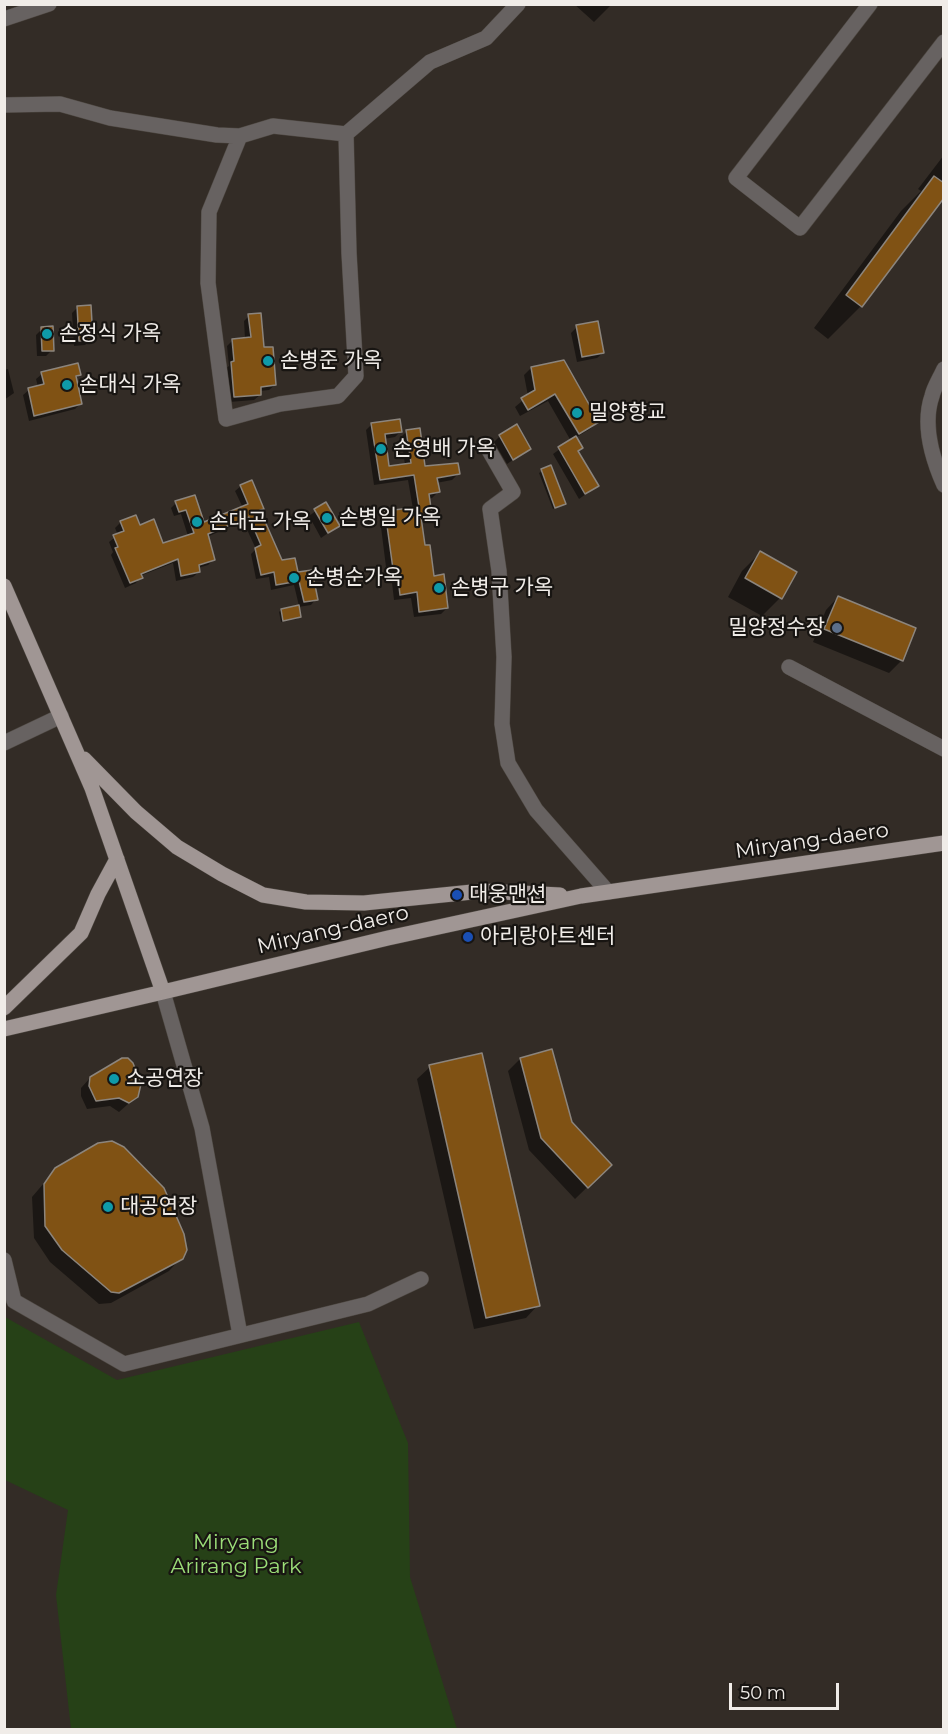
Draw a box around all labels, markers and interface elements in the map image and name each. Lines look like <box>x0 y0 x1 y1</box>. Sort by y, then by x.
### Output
place label: 손정식 가옥 <box>59 321 161 347</box>
marker: 손정식 가옥 <box>40 327 54 341</box>
place label: 손병준 가옥 <box>280 348 382 374</box>
marker: 손병준 가옥 <box>261 354 275 368</box>
place label: 손대식 가옥 <box>79 372 181 398</box>
marker: 손대식 가옥 <box>60 378 74 392</box>
place label: 밀양향교 <box>589 400 666 426</box>
marker: 밀양향교 <box>570 406 584 420</box>
place label: 손영배 가옥 <box>393 436 495 462</box>
marker: 손영배 가옥 <box>374 442 388 456</box>
place label: 손병일 가옥 <box>339 505 441 531</box>
place label: 손대곤 가옥 <box>209 509 311 535</box>
marker: 손병일 가옥 <box>320 511 334 525</box>
marker: 손대곤 가옥 <box>190 515 204 529</box>
place label: 손병순가옥 <box>306 565 403 591</box>
marker: 손병순가옥 <box>287 571 301 585</box>
place label: 손병구 가옥 <box>451 575 553 601</box>
marker: 손병구 가옥 <box>432 581 446 595</box>
place label: 밀양정수장 <box>728 615 825 641</box>
marker: 밀양정수장 <box>830 621 844 635</box>
street label: Miryang-daero <box>734 818 890 864</box>
place label: 대웅맨션 <box>469 882 546 908</box>
marker: 대웅맨션 <box>450 888 464 902</box>
street label: Miryang-daero <box>255 900 411 960</box>
place label: 아리랑아트센터 <box>480 924 615 950</box>
marker: 아리랑아트센터 <box>461 930 475 944</box>
place label: 소공연장 <box>126 1066 203 1092</box>
marker: 소공연장 <box>107 1072 121 1086</box>
place label: 대공연장 <box>120 1194 197 1220</box>
marker: 대공연장 <box>101 1200 115 1214</box>
park label: Miryang Arirang Park <box>171 1530 301 1580</box>
scale bar <box>732 1671 842 1709</box>
text: 50 m <box>740 1682 786 1704</box>

